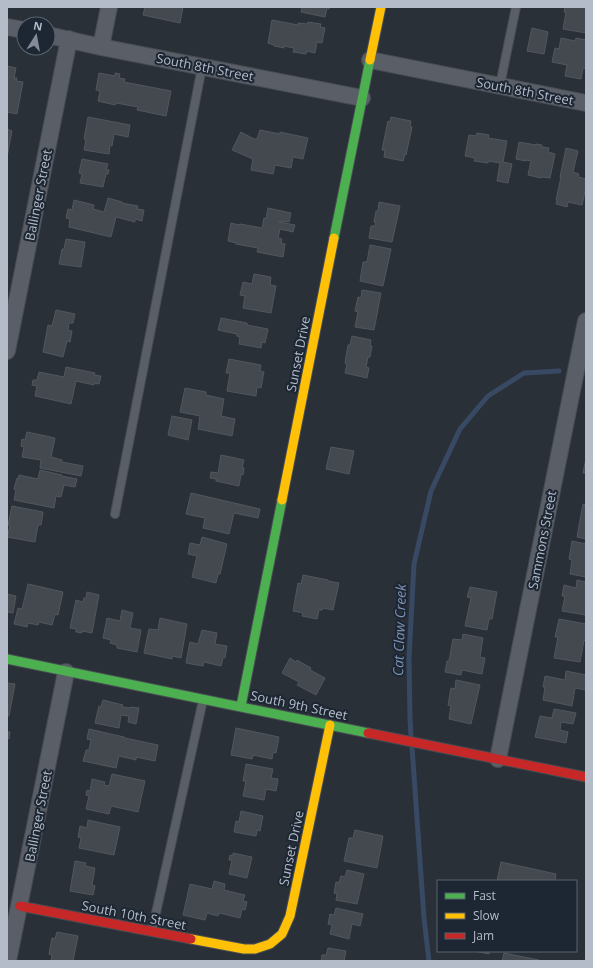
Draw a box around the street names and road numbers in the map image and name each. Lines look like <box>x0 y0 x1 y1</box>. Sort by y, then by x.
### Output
street label: South 8th Street <box>155 49 255 85</box>
street label: South 8th Street <box>475 73 575 109</box>
street label: Ballinger Street <box>20 147 56 242</box>
street label: Sunset Drive <box>282 315 314 393</box>
street label: Sammons Street <box>524 489 560 591</box>
street label: South 9th Street <box>249 686 349 724</box>
street label: Ballinger Street <box>20 768 56 863</box>
street label: Sunset Drive <box>274 809 308 887</box>
street label: South 10th Street <box>80 896 188 934</box>

